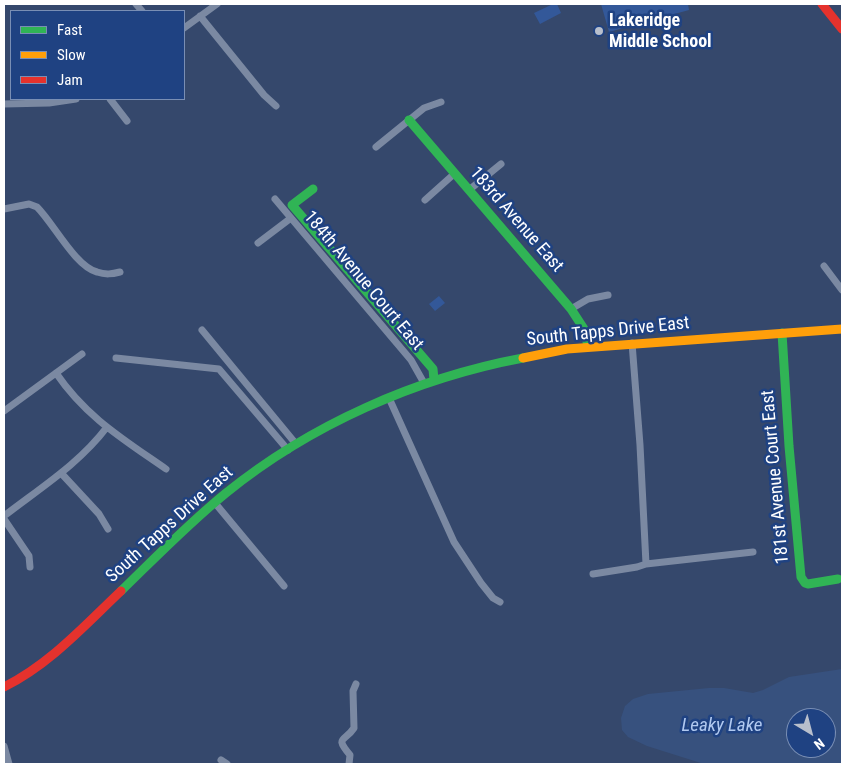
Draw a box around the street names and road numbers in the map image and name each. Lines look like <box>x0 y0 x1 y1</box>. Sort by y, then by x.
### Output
street label: 183rd Avenue East <box>465 163 567 277</box>
street label: 184th Avenue Court East <box>298 207 428 355</box>
street label: South Tapps Drive East <box>526 313 690 351</box>
street label: 181st Avenue Court East <box>758 389 794 565</box>
street label: South Tapps Drive East <box>102 462 238 588</box>

